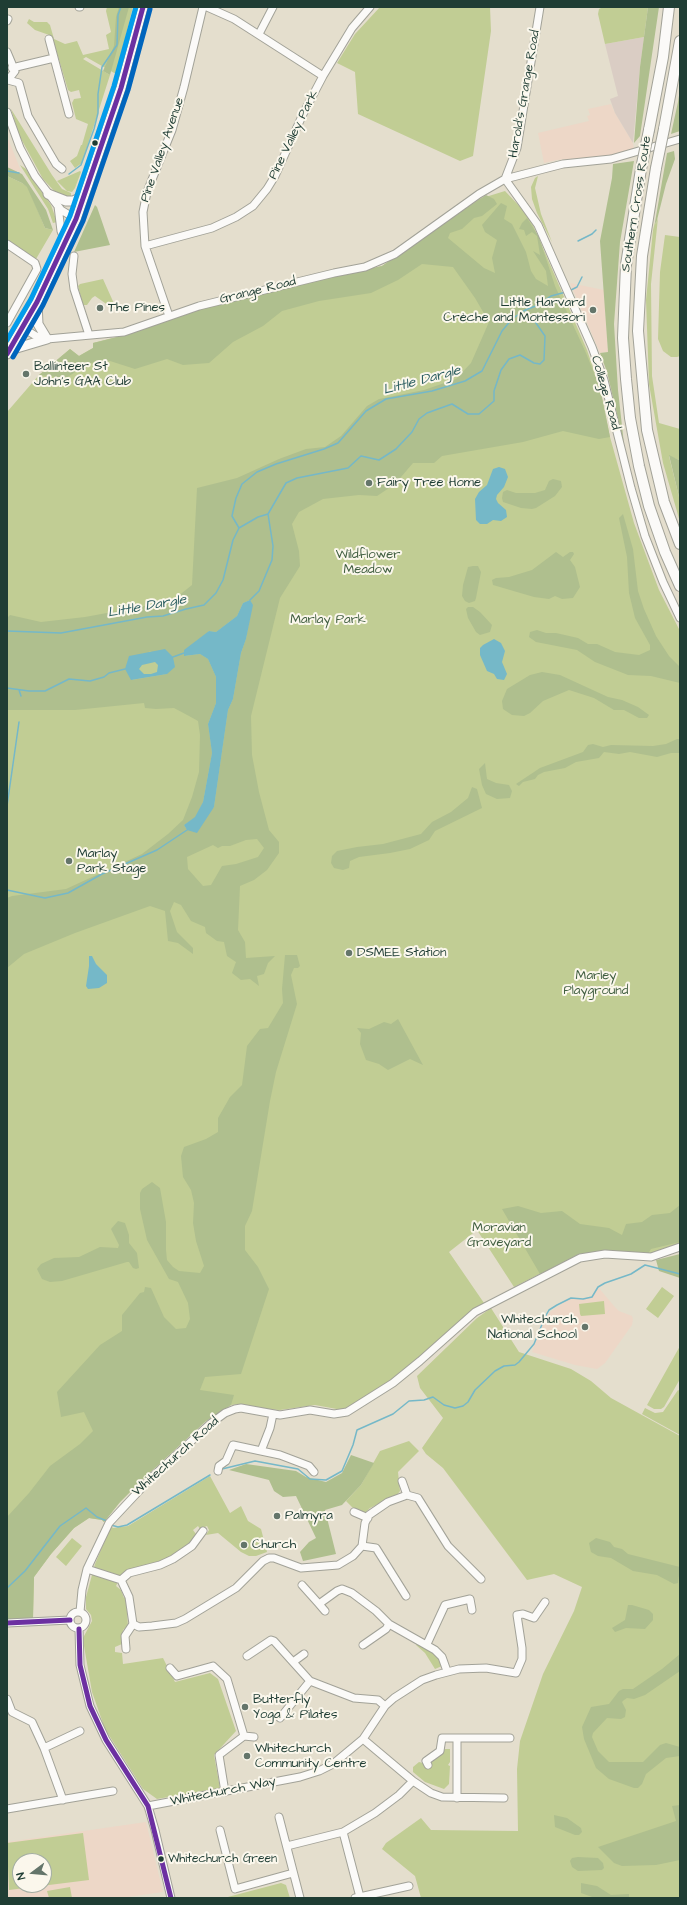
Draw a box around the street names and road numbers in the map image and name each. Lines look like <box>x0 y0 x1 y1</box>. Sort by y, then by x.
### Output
street label: Harold's Grange Road <box>506 29 544 159</box>
street label: Pine Valley Park <box>266 88 322 182</box>
street label: Pine Valley Avenue <box>138 96 188 204</box>
street label: Southern Cross Route <box>619 135 655 273</box>
street label: Grange Road <box>218 274 298 308</box>
street label: College Road <box>587 354 623 432</box>
street label: Whitechurch Road <box>130 1414 222 1500</box>
street label: Whitechurch Way <box>169 1774 277 1810</box>

